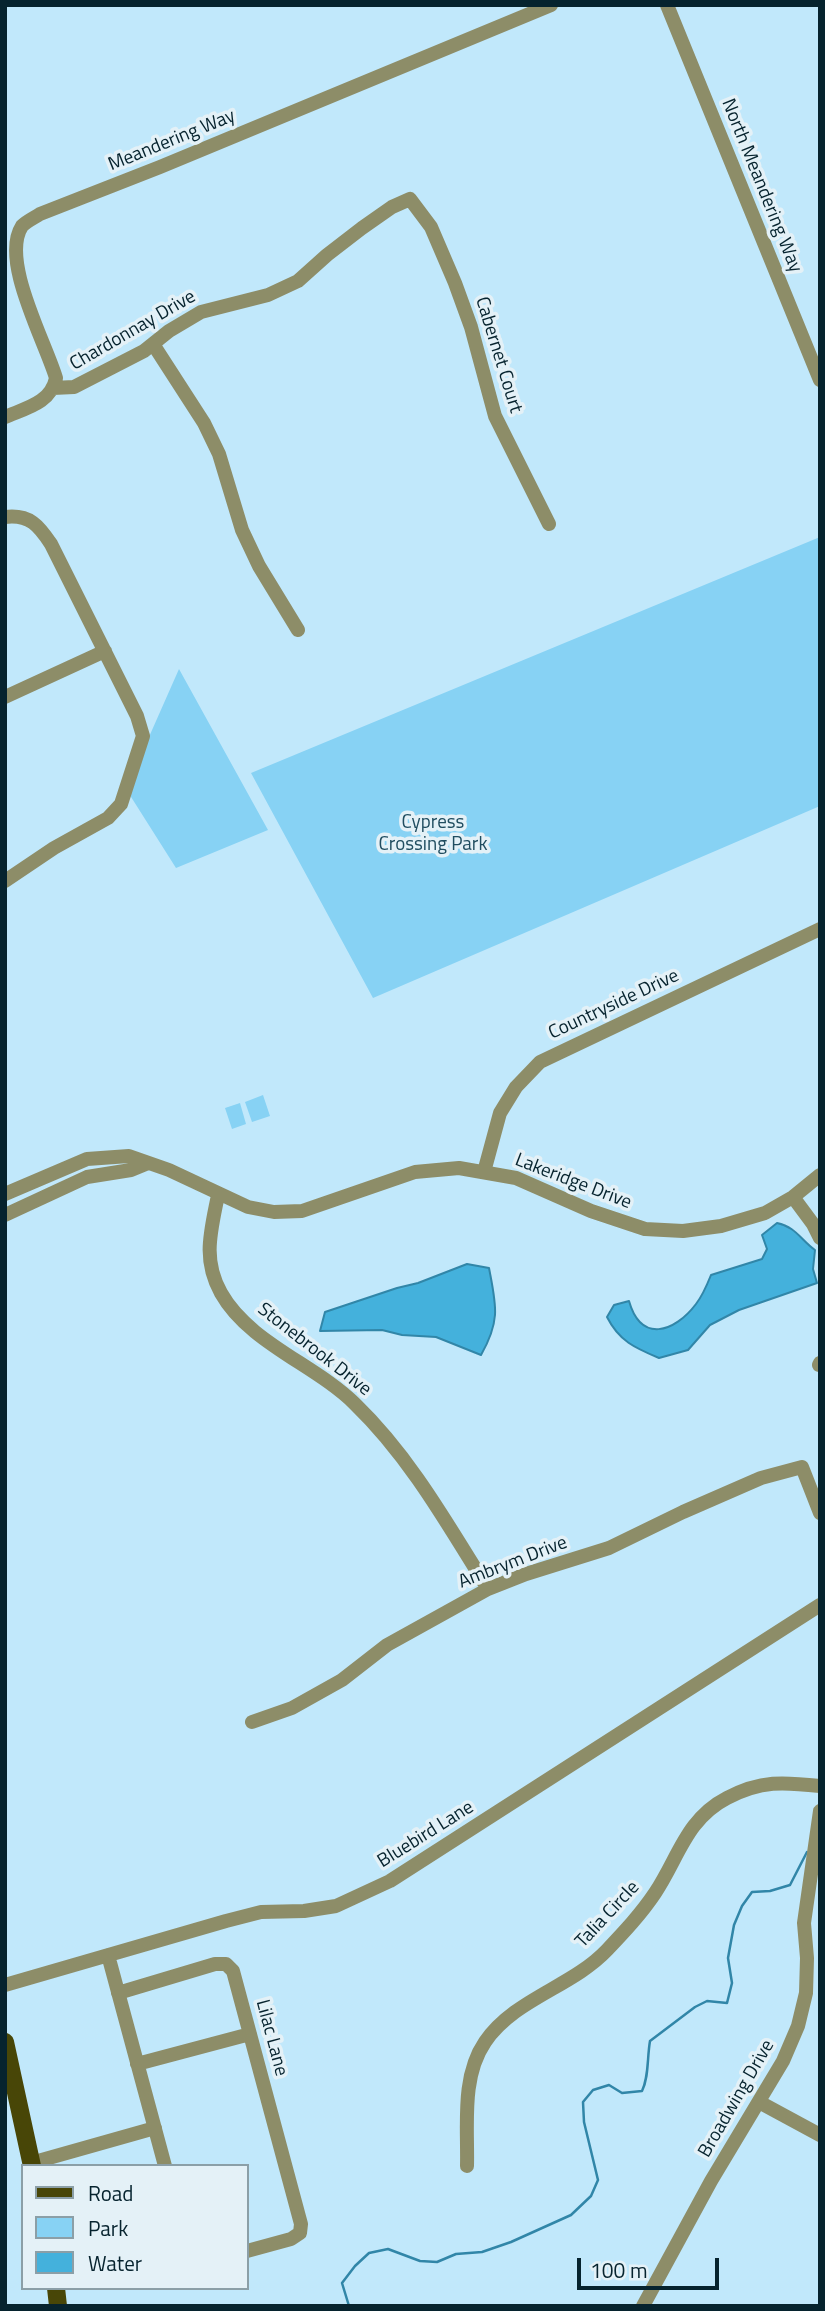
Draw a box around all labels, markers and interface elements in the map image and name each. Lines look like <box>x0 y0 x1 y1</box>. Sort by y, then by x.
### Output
street label: North Meandering Way <box>716 96 806 276</box>
street label: Meandering Way <box>105 105 239 177</box>
street label: Chardonnay Drive <box>66 286 200 376</box>
street label: Cabernet Court <box>470 294 526 416</box>
park label: Cypress Crossing Park <box>378 812 488 856</box>
street label: Countryside Drive <box>545 965 683 1045</box>
street label: Lakeridge Drive <box>512 1149 634 1215</box>
street label: Stonebrook Drive <box>253 1299 375 1401</box>
street label: Ambrym Drive <box>455 1532 571 1594</box>
street label: Bluebird Lane <box>374 1796 478 1874</box>
street label: Talia Circle <box>571 1877 645 1953</box>
street label: Lilac Lane <box>250 1997 292 2079</box>
street label: Broadwing Drive <box>694 2036 780 2162</box>
legend <box>21 2164 248 2290</box>
text: Road <box>88 2177 133 2209</box>
text: Park <box>88 2212 128 2244</box>
scale bar <box>580 2244 722 2288</box>
text: Water <box>88 2247 142 2279</box>
text: 100 m <box>590 2254 647 2286</box>

